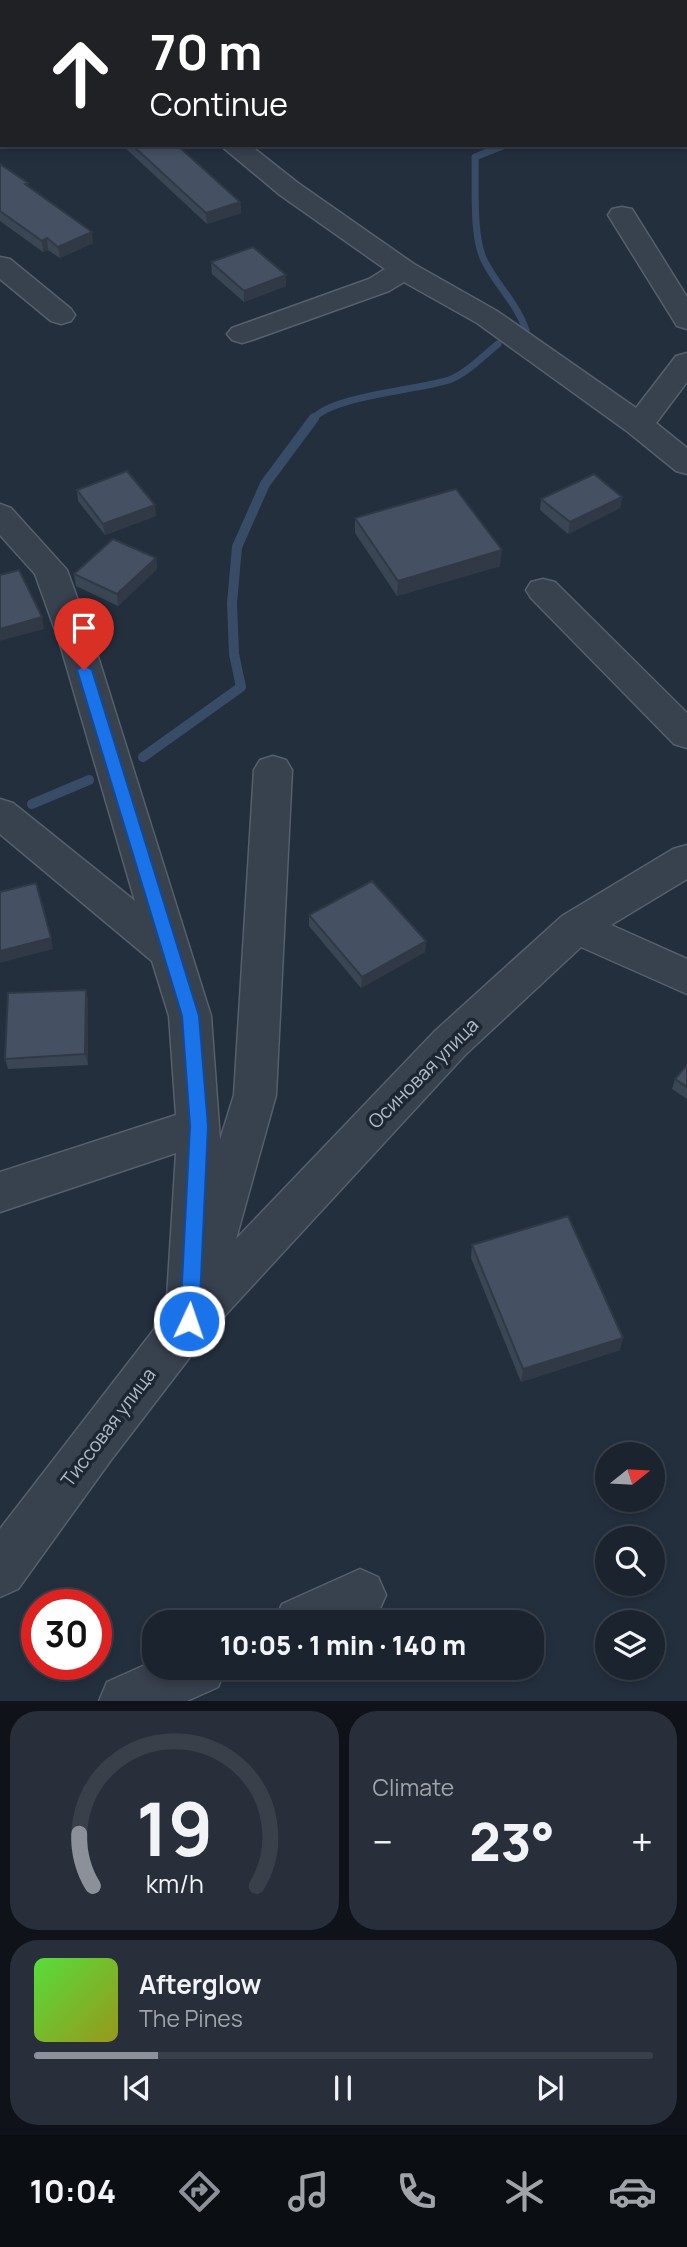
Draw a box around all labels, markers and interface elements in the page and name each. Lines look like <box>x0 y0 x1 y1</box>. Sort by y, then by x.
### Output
text: 70 m <box>150 18 262 85</box>
icon: ahead <box>35 28 126 119</box>
text: Continue <box>150 82 288 126</box>
pin <box>54 598 114 670</box>
icon: arrive <box>65 609 103 647</box>
street label: Осиновая улица <box>362 1012 484 1134</box>
position arrow <box>152 1284 226 1358</box>
street label: Тиссовая улица <box>55 1362 161 1492</box>
north arrow <box>595 1442 665 1512</box>
map controls <box>595 1442 665 1680</box>
button: search <box>595 1526 665 1596</box>
speed limit sign: 30 <box>21 1589 112 1680</box>
button: layers <box>595 1610 665 1680</box>
text: 10:05 · 1 min · 140 m <box>220 1627 466 1663</box>
text: Climate <box>373 1771 454 1803</box>
text: 19 <box>136 1779 213 1879</box>
text: 23° <box>469 1806 555 1877</box>
text: − <box>373 1815 393 1867</box>
text: + <box>631 1815 653 1867</box>
text: km/h <box>145 1866 203 1901</box>
text: Afterglow <box>139 1966 261 2002</box>
text: The Pines <box>139 2002 243 2034</box>
icon: previous <box>118 2069 156 2107</box>
icon: pause <box>324 2069 362 2107</box>
icon: next <box>531 2069 569 2107</box>
icon: directions <box>175 2167 224 2216</box>
icon: music <box>284 2167 333 2216</box>
icon: phone <box>392 2167 441 2216</box>
icon: climate <box>500 2167 549 2216</box>
icon: car <box>608 2167 657 2216</box>
text: 10:04 <box>30 2169 116 2213</box>

